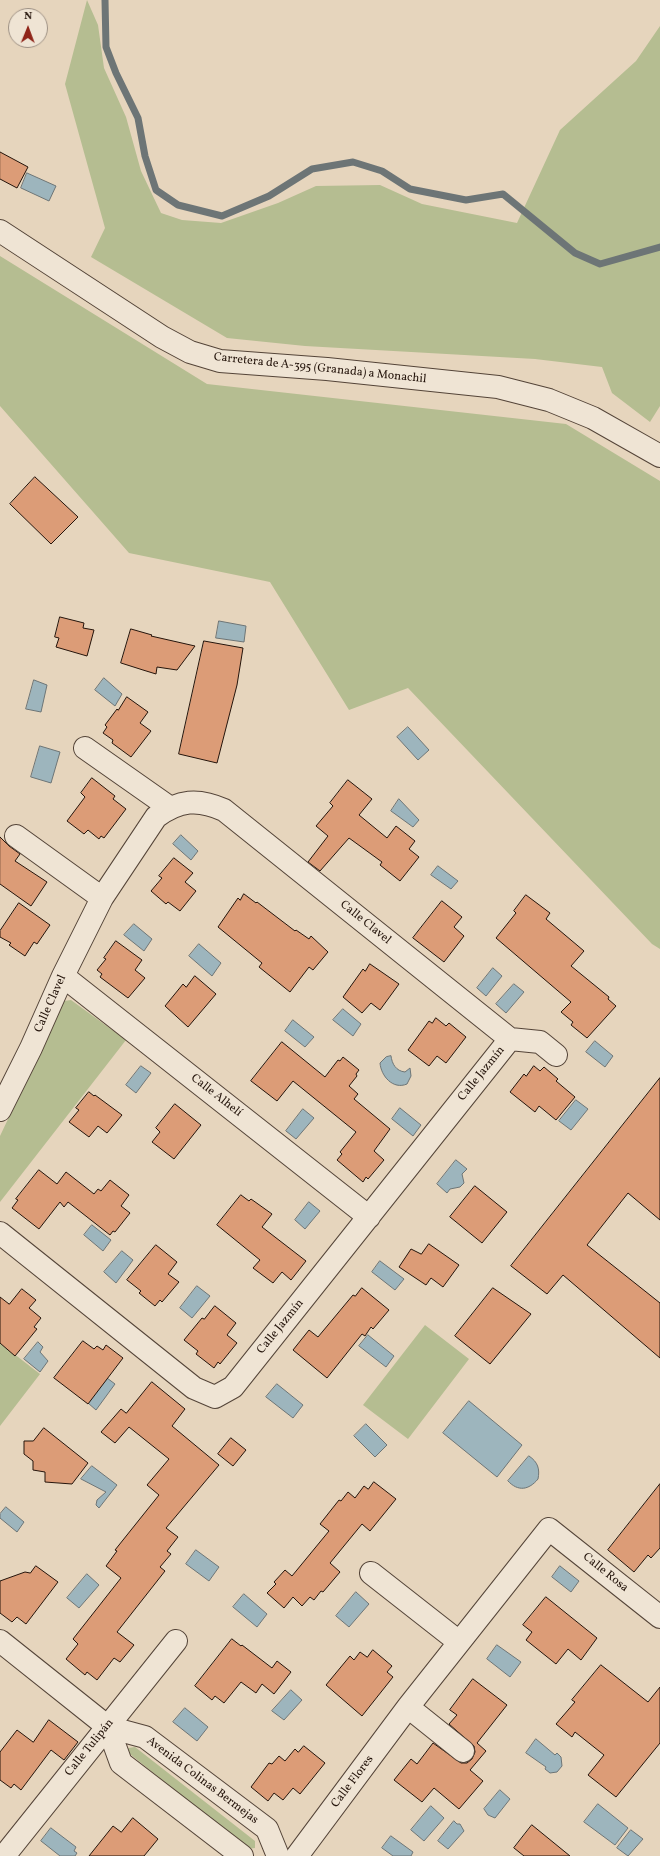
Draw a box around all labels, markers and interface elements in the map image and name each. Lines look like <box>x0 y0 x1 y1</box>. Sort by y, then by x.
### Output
north arrow <box>8 8 48 48</box>
text: N <box>24 9 32 24</box>
street label: Carretera de A-395 (Granada) a Monachil <box>213 351 427 387</box>
street label: Calle Clavel <box>337 898 393 948</box>
street label: Calle Clavel <box>32 973 70 1035</box>
street label: Calle Jazmín <box>456 1044 508 1104</box>
street label: Calle Alhelí <box>187 1072 245 1120</box>
street label: Calle Jazmín <box>255 1297 307 1357</box>
street label: Calle Rosa <box>579 1550 631 1596</box>
street label: Calle Tulipán <box>63 1716 117 1780</box>
street label: Avenida Colinas Bermejas <box>143 1734 261 1828</box>
street label: Calle Flores <box>329 1753 377 1811</box>

